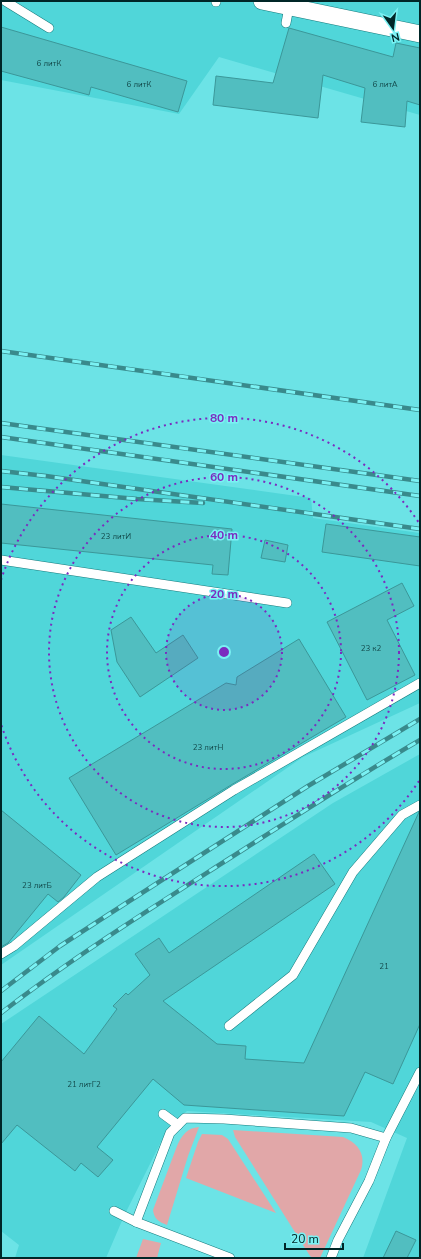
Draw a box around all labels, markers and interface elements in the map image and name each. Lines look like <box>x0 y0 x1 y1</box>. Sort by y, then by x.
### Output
north arrow <box>373 8 413 48</box>
text: N <box>389 29 401 45</box>
house number: 6 литК <box>37 58 62 69</box>
house number: 6 литК <box>127 79 152 90</box>
house number: 6 литА <box>372 79 398 90</box>
text: 80 m <box>210 410 238 426</box>
text: 60 m <box>210 469 238 485</box>
text: 40 m <box>210 527 238 543</box>
house number: 23 литИ <box>101 531 131 542</box>
text: 20 m <box>210 586 238 602</box>
house number: 23 к2 <box>361 643 382 654</box>
centre of rings <box>217 645 231 659</box>
house number: 23 литН <box>193 742 223 753</box>
house number: 23 литБ <box>22 880 52 891</box>
house number: 21 <box>379 961 389 972</box>
house number: 21 литГ2 <box>67 1079 101 1090</box>
scale bar <box>285 1225 343 1251</box>
text: 20 m <box>291 1231 319 1247</box>

